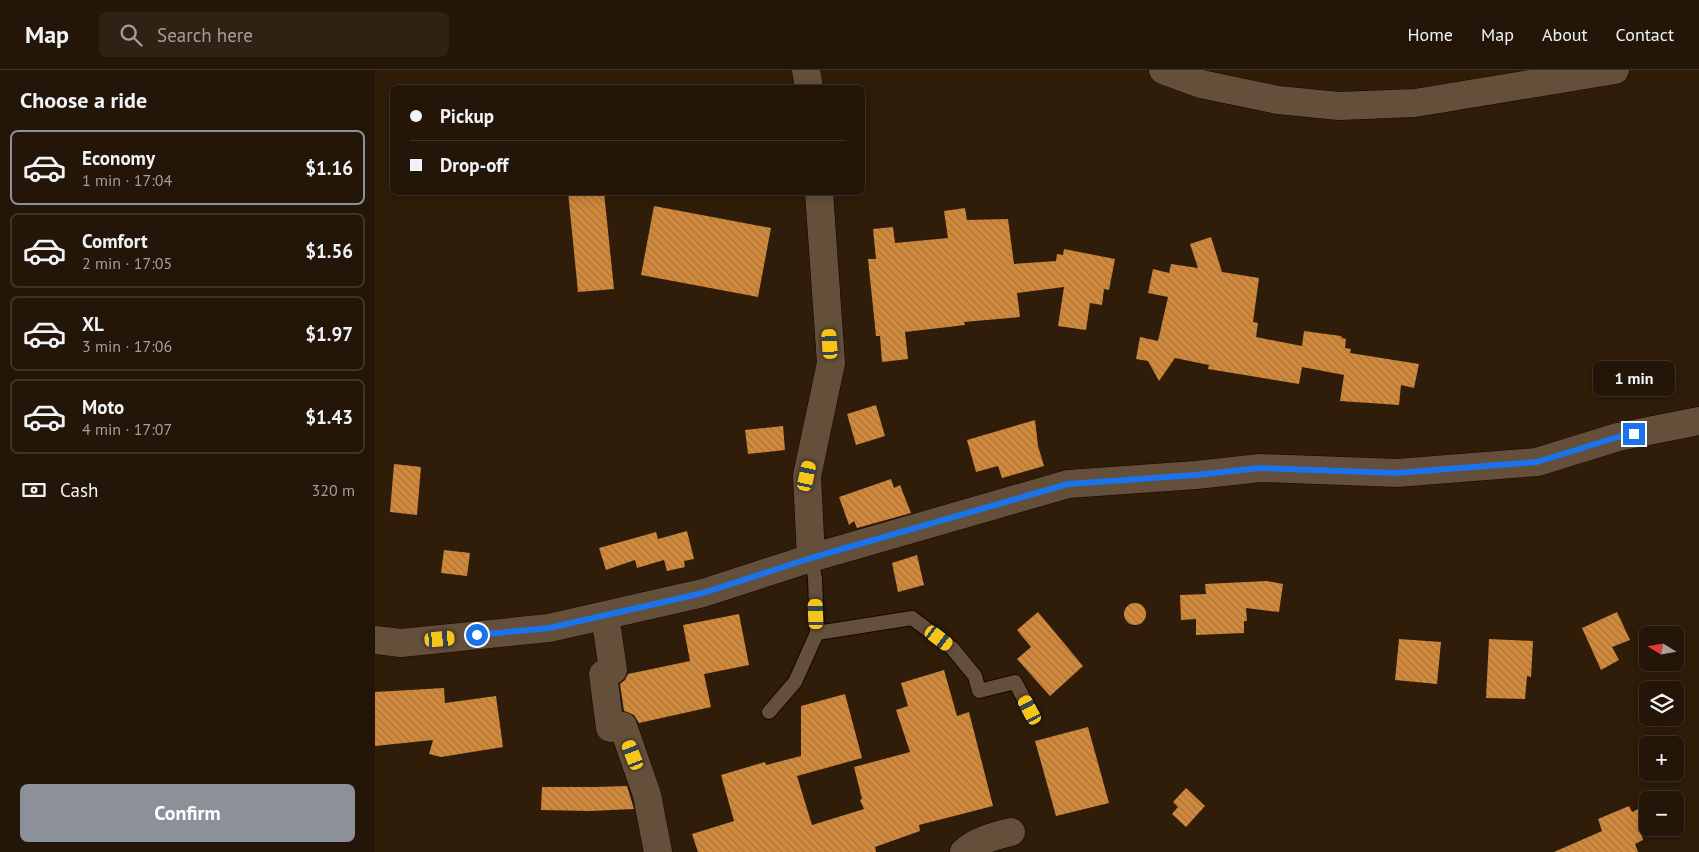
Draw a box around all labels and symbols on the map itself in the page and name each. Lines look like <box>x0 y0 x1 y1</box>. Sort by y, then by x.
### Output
car <box>821 329 838 359</box>
callout: 1 min <box>1593 362 1675 396</box>
route end <box>1623 423 1645 445</box>
car <box>796 460 817 492</box>
car <box>807 599 824 629</box>
car <box>922 623 955 653</box>
route start <box>466 624 488 646</box>
north arrow <box>1639 626 1684 671</box>
car <box>424 630 455 648</box>
car <box>1016 693 1043 727</box>
car <box>620 738 645 772</box>

